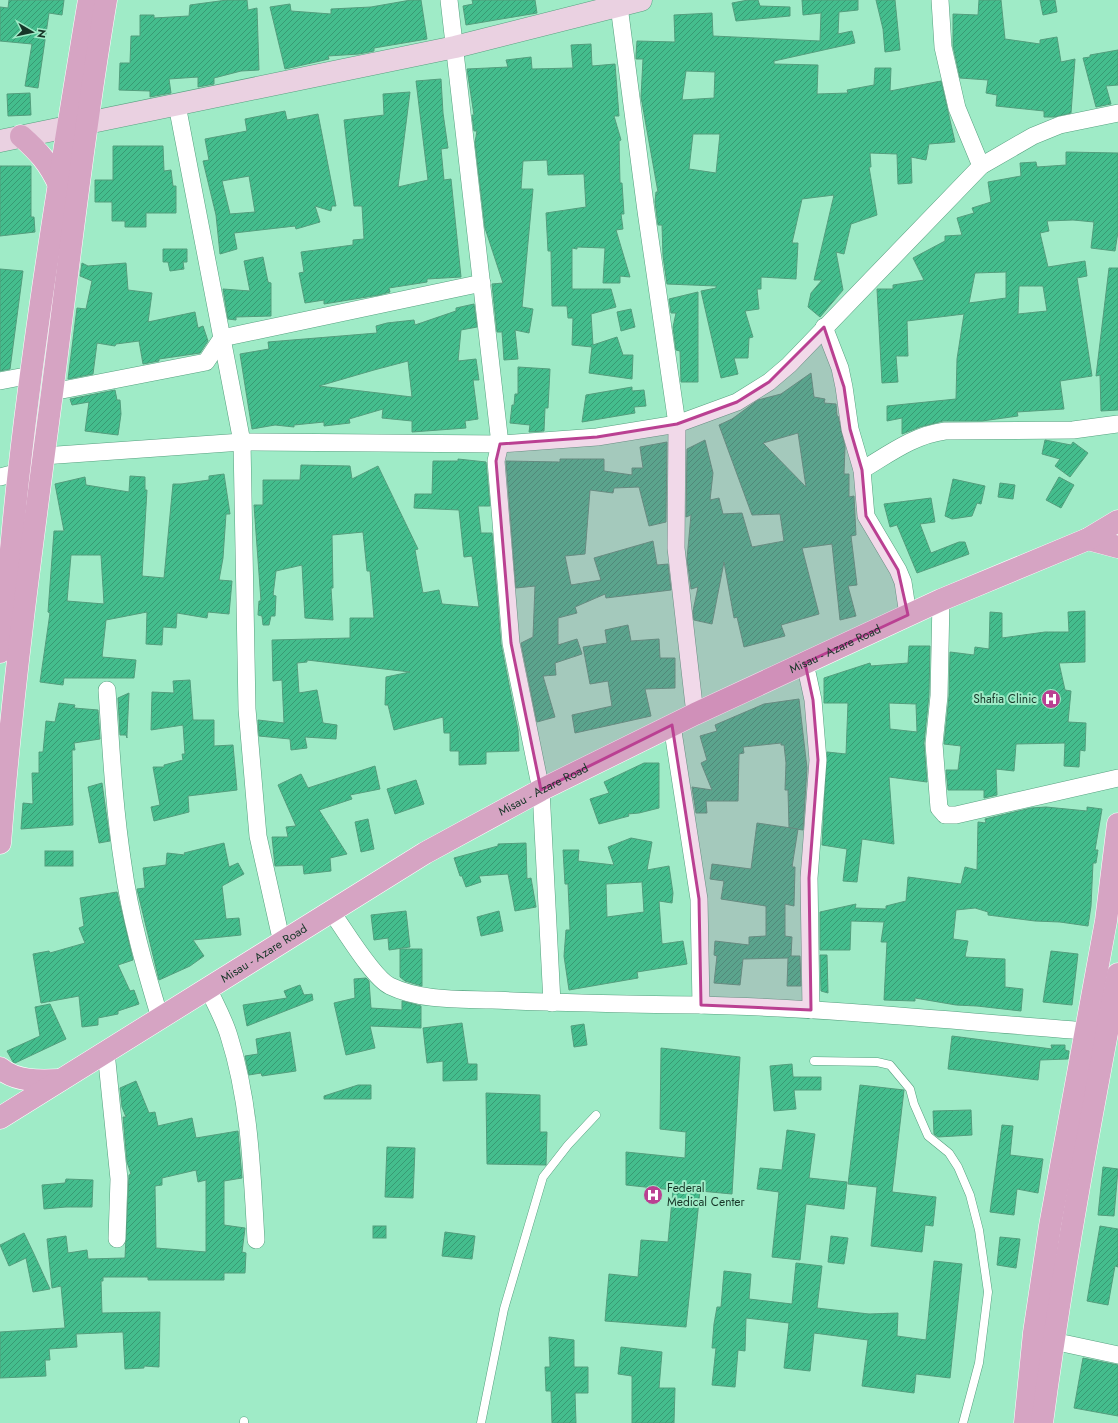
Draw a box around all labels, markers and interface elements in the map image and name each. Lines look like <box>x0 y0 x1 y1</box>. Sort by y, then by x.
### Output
north arrow <box>12 12 52 52</box>
text: N <box>33 28 50 39</box>
street label: Misau - Azare Road <box>786 620 884 678</box>
hospital icon: Shafia Clinic <box>1040 688 1062 710</box>
place label: Shafia Clinic <box>973 690 1037 708</box>
street label: Misau - Azare Road <box>495 759 591 821</box>
street label: Misau - Azare Road <box>217 920 311 987</box>
place label: Federal Medical Center <box>667 1179 745 1211</box>
hospital icon: Federal Medical Center <box>642 1184 664 1206</box>

